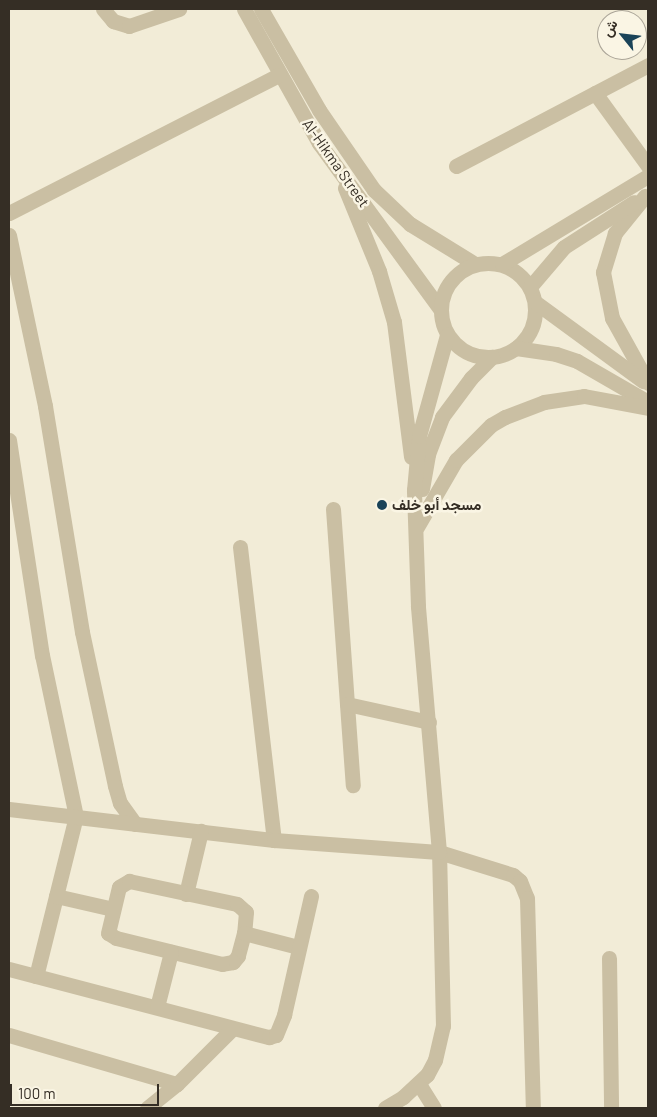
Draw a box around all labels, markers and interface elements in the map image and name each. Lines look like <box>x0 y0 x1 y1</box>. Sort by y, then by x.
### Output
north arrow <box>597 10 647 60</box>
text: ش <box>598 16 621 39</box>
street label: Al-Hikma Street <box>299 115 373 211</box>
place label: مسجد أبو خلف <box>392 496 481 514</box>
marker: مسجد أبو خلف <box>376 499 388 511</box>
scale bar <box>12 1074 161 1106</box>
text: 100 m <box>18 1084 56 1102</box>

